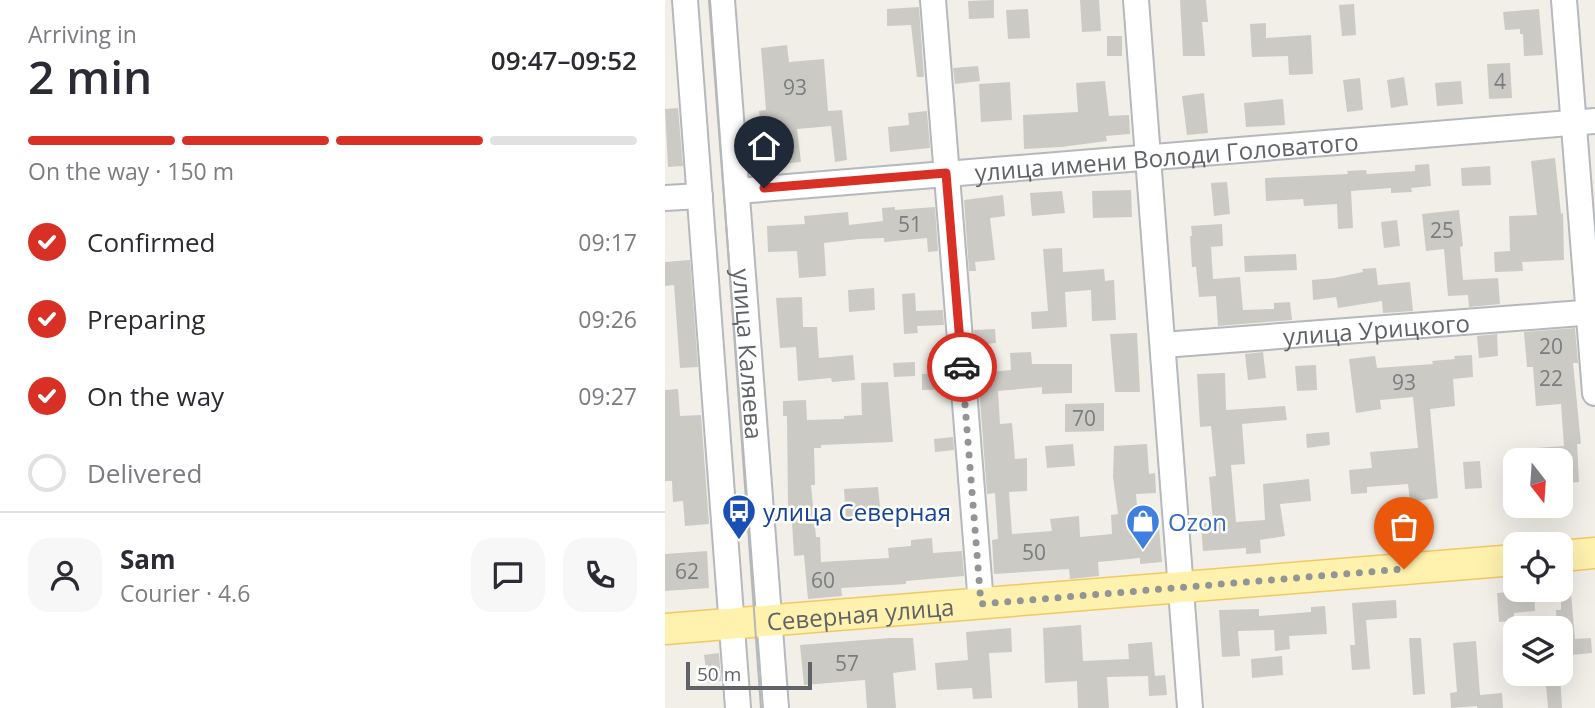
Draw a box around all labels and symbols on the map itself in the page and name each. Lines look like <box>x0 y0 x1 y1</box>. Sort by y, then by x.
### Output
house number: 4 <box>1494 67 1506 95</box>
house number: 93 <box>783 73 807 101</box>
pin <box>734 116 794 188</box>
street label: улица имени Володи Головатого <box>973 124 1360 188</box>
house number: 51 <box>898 210 922 238</box>
house number: 25 <box>1430 216 1454 244</box>
street label: улица Каляева <box>726 267 772 441</box>
street label: улица Урицкого <box>1282 305 1471 352</box>
courier <box>927 332 997 402</box>
house number: 20 <box>1539 332 1563 360</box>
house number: 22 <box>1539 364 1563 392</box>
house number: 93 <box>1392 368 1416 396</box>
house number: 70 <box>1072 404 1096 432</box>
north arrow <box>1503 448 1573 518</box>
bus stop icon: улица Северная <box>720 492 758 541</box>
place label: улица Северная <box>763 495 951 528</box>
pin <box>1374 497 1434 569</box>
shop icon: Ozon <box>1124 502 1162 551</box>
place label: Ozon <box>1168 505 1227 538</box>
house number: 50 <box>1022 538 1046 566</box>
house number: 62 <box>675 557 699 585</box>
house number: 60 <box>811 566 835 594</box>
street label: Северная улица <box>765 589 955 637</box>
house number: 57 <box>835 649 859 677</box>
scale bar <box>686 659 812 691</box>

